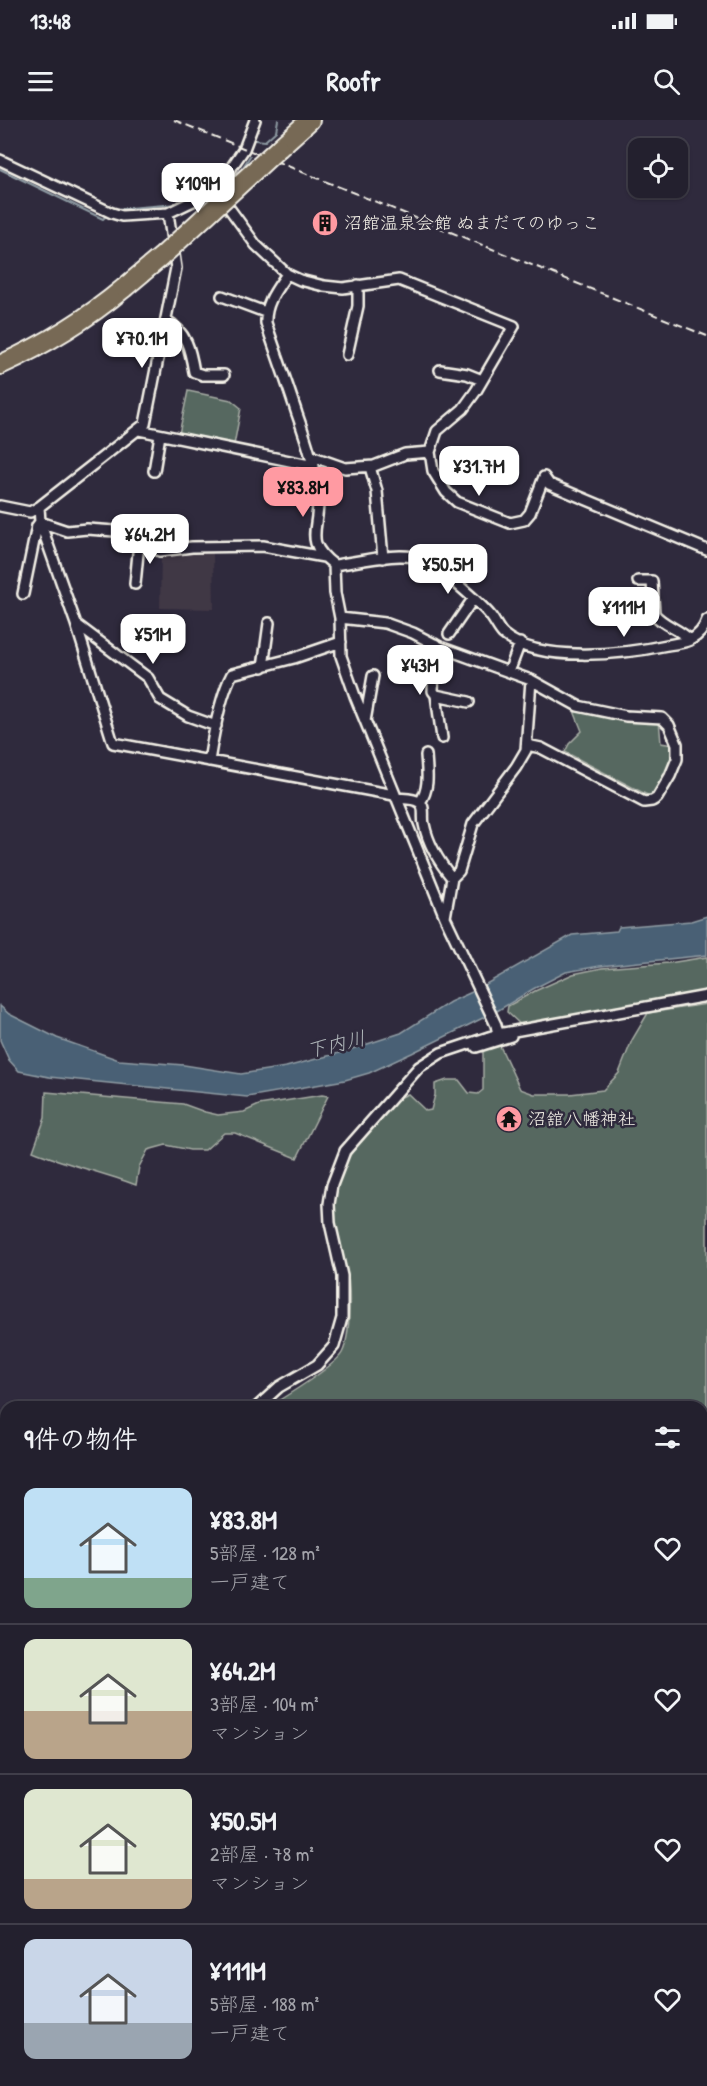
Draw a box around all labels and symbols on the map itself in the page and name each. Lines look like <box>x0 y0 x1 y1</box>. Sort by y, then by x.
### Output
pin: ¥109M <box>156 163 240 214</box>
building icon: 沼館温泉会館 ぬまだてのゆっこ <box>310 208 340 238</box>
place label: 沼館温泉会館 ぬまだてのゆっこ <box>344 210 600 235</box>
pin: ¥70.1M <box>93 318 191 369</box>
pin: ¥31.7M <box>430 446 528 497</box>
pin: ¥83.8M <box>254 467 352 518</box>
pin: ¥64.2M <box>101 514 199 565</box>
pin: ¥50.5M <box>399 544 497 595</box>
pin: ¥111M <box>582 587 666 638</box>
pin: ¥51M <box>117 614 189 665</box>
pin: ¥43M <box>384 645 456 696</box>
water label: 下内川 <box>304 1024 368 1063</box>
temple icon: 沼舘八幡神社 <box>494 1104 524 1134</box>
place label: 沼舘八幡神社 <box>528 1106 636 1131</box>

